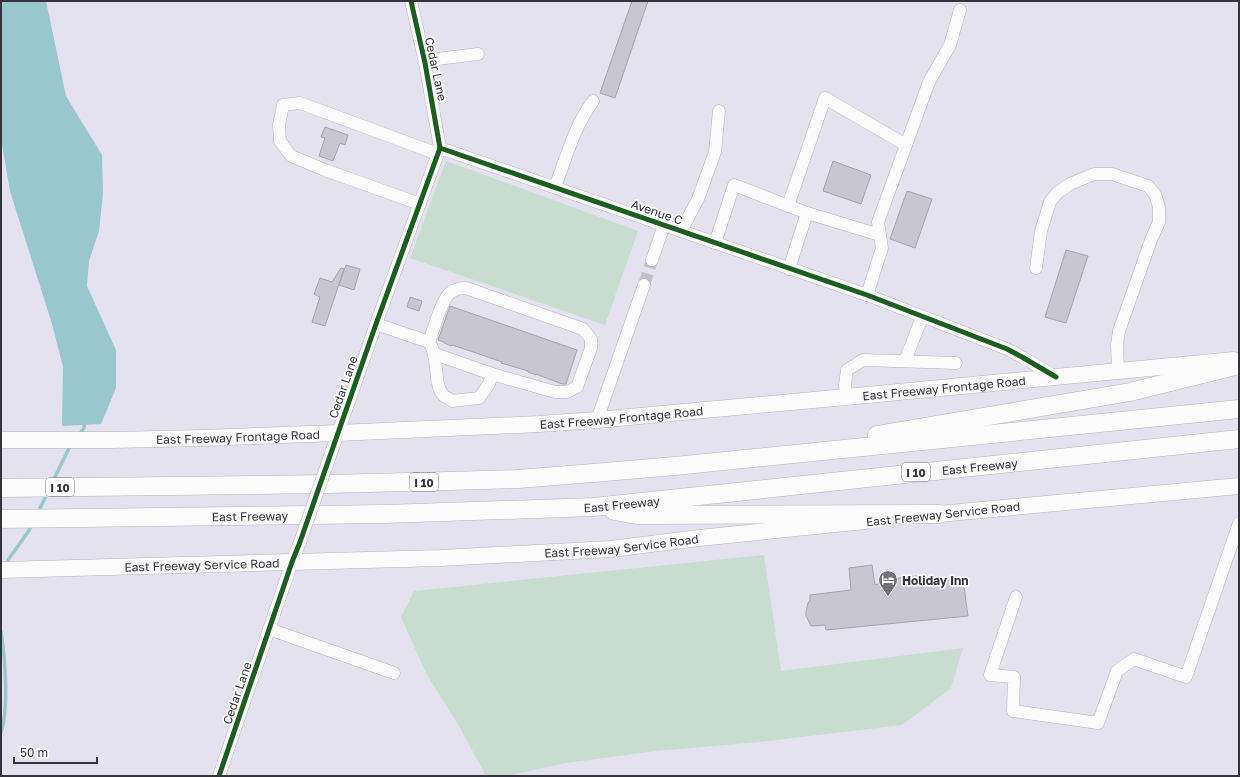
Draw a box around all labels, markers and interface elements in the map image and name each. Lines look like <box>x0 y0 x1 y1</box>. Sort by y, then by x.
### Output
street label: Cedar Lane <box>422 36 450 102</box>
street label: Avenue C <box>629 196 685 228</box>
street label: Cedar Lane <box>325 354 361 420</box>
street label: East Freeway Frontage Road <box>862 372 1026 403</box>
street label: East Freeway Frontage Road <box>539 403 704 431</box>
street label: East Freeway Frontage Road <box>156 426 320 447</box>
street label: East Freeway <box>941 455 1019 478</box>
road number: I 10 <box>902 463 930 481</box>
road number: I 10 <box>410 473 438 491</box>
road number: I 10 <box>46 478 74 496</box>
street label: East Freeway <box>583 493 661 515</box>
street label: East Freeway Service Road <box>865 498 1021 530</box>
street label: East Freeway <box>212 508 289 524</box>
street label: East Freeway Service Road <box>544 531 699 560</box>
street label: East Freeway Service Road <box>124 555 280 574</box>
hotel icon: Holiday Inn <box>877 569 899 597</box>
place label: Holiday Inn <box>902 573 969 588</box>
street label: Cedar Lane <box>219 660 255 726</box>
scale bar <box>14 739 97 765</box>
text: 50 m <box>20 745 48 760</box>

